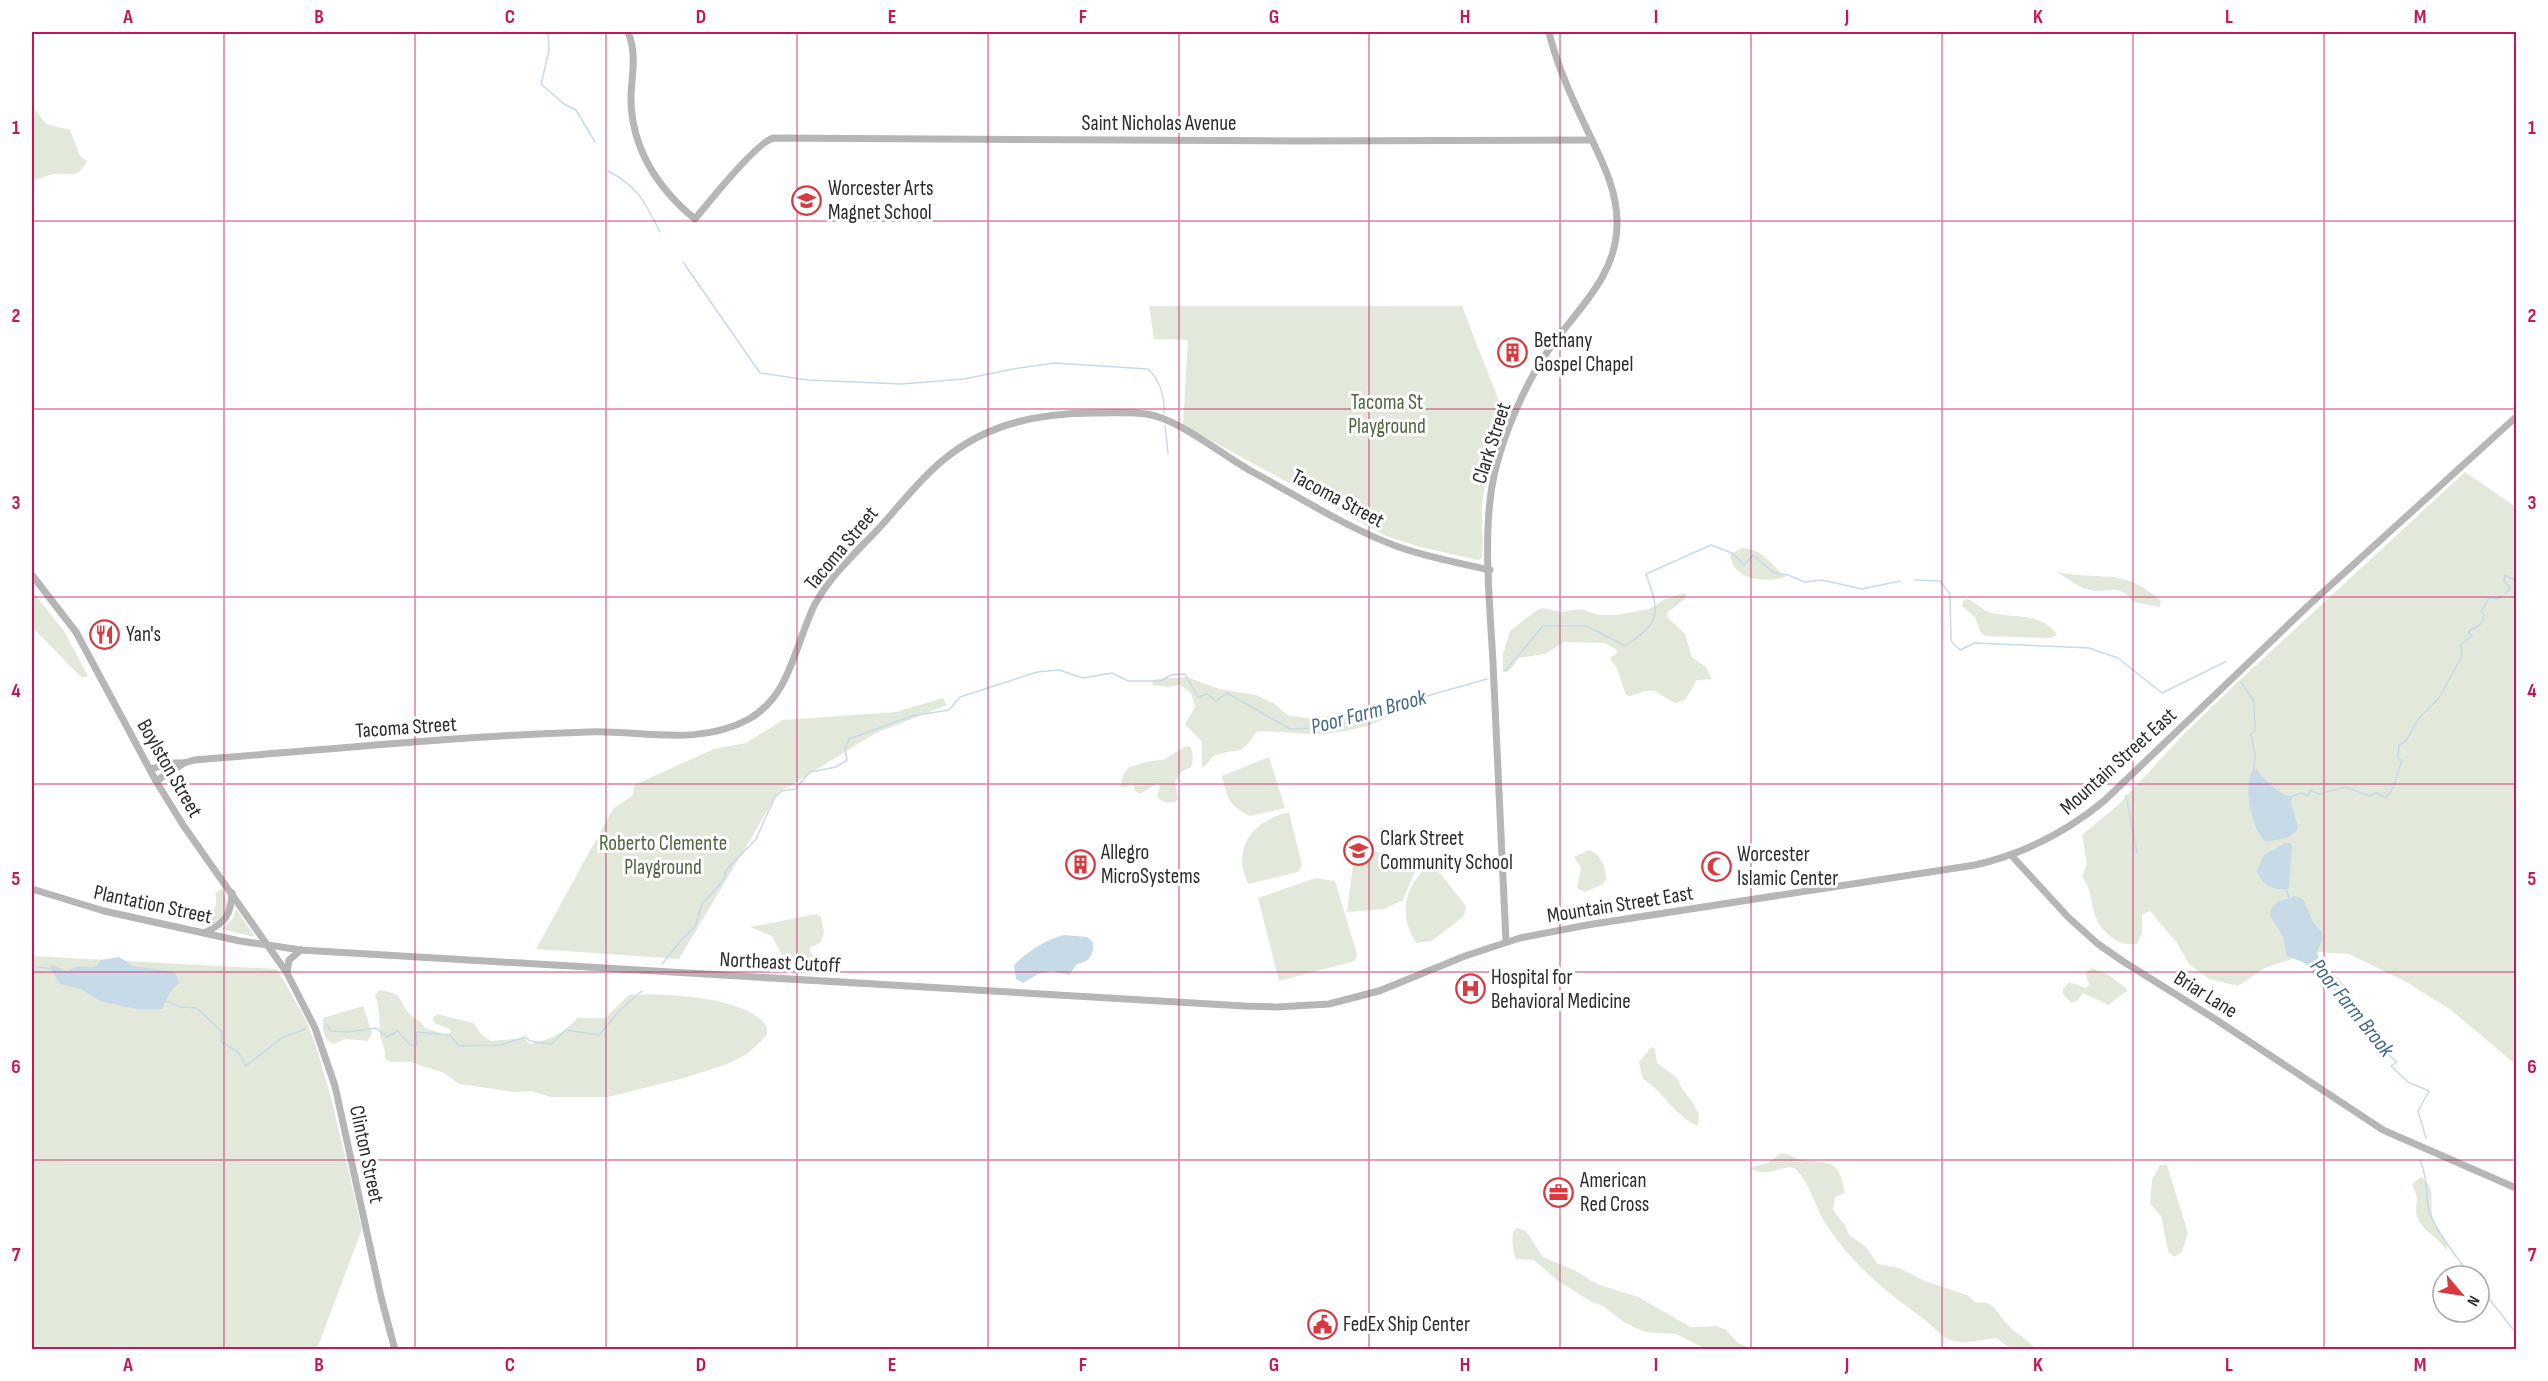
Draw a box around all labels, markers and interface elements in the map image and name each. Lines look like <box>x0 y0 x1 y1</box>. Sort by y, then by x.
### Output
text: A <box>122 5 133 29</box>
text: B <box>314 5 324 29</box>
text: C <box>505 5 515 29</box>
text: D <box>696 5 706 29</box>
text: E <box>888 5 896 29</box>
text: F <box>1079 5 1087 29</box>
text: G <box>1269 5 1279 29</box>
text: H <box>1460 5 1470 29</box>
text: I <box>1654 5 1658 29</box>
text: J <box>1844 5 1849 29</box>
text: K <box>2033 5 2043 29</box>
text: L <box>2225 5 2233 29</box>
text: M <box>2414 5 2426 29</box>
street label: Saint Nicholas Avenue <box>1082 111 1236 136</box>
text: 1 <box>12 116 20 140</box>
text: 1 <box>2528 116 2536 140</box>
place label: Worcester Arts Magnet School <box>828 176 934 225</box>
school or university icon: Worcester Arts Magnet School <box>791 184 823 216</box>
text: 2 <box>12 304 20 328</box>
text: 2 <box>2528 304 2536 328</box>
place label: Bethany Gospel Chapel <box>1534 328 1633 377</box>
building icon: Bethany Gospel Chapel <box>1497 336 1529 368</box>
park label: Tacoma St Playground <box>1348 390 1426 439</box>
street label: Clark Street <box>1467 399 1516 487</box>
street label: Tacoma Street <box>1287 464 1388 533</box>
text: 3 <box>12 491 21 515</box>
text: 3 <box>2528 491 2537 515</box>
street label: Tacoma Street <box>799 501 884 595</box>
restaurant icon: Yan's <box>89 618 121 650</box>
place label: Yan's <box>126 622 161 647</box>
text: 4 <box>11 679 21 703</box>
text: 4 <box>2527 679 2537 703</box>
water label: Poor Farm Brook <box>1308 684 1430 741</box>
street label: Mountain Street East <box>2055 703 2182 820</box>
street label: Tacoma Street <box>355 711 458 744</box>
street label: Boylston Street <box>131 715 208 822</box>
place label: Clark Street Community School <box>1380 826 1513 875</box>
park label: Roberto Clemente Playground <box>599 831 727 880</box>
school or university icon: Clark Street Community School <box>1343 834 1375 866</box>
place label: Allegro MicroSystems <box>1100 840 1200 889</box>
place label: Worcester Islamic Center <box>1737 842 1838 891</box>
building icon: Allegro MicroSystems <box>1064 848 1096 880</box>
mosque icon: Worcester Islamic Center <box>1700 850 1732 882</box>
text: 5 <box>12 867 21 891</box>
text: 5 <box>2528 867 2537 891</box>
street label: Plantation Street <box>92 880 214 929</box>
street label: Mountain Street East <box>1545 881 1695 928</box>
street label: Northeast Cutoff <box>719 947 842 978</box>
water label: Poor Farm Brook <box>2304 953 2400 1063</box>
place label: Hospital for Behavioral Medicine <box>1491 965 1631 1014</box>
street label: Briar Lane <box>2169 965 2242 1024</box>
hospital icon: Hospital for Behavioral Medicine <box>1454 973 1486 1005</box>
text: 6 <box>11 1055 21 1079</box>
text: 6 <box>2527 1055 2537 1079</box>
street label: Clinton Street <box>344 1103 389 1205</box>
place label: American Red Cross <box>1579 1168 1649 1217</box>
office icon: American Red Cross <box>1543 1176 1575 1208</box>
text: 7 <box>12 1243 21 1267</box>
text: 7 <box>2528 1243 2537 1267</box>
north arrow <box>2431 1264 2491 1324</box>
text: N <box>2462 1292 2483 1309</box>
public building icon: FedEx Ship Center <box>1306 1308 1338 1340</box>
place label: FedEx Ship Center <box>1343 1312 1470 1337</box>
text: A <box>122 1353 133 1377</box>
text: B <box>314 1353 324 1377</box>
text: C <box>505 1353 515 1377</box>
text: D <box>696 1353 706 1377</box>
text: E <box>888 1353 896 1377</box>
text: F <box>1079 1353 1087 1377</box>
text: G <box>1269 1353 1279 1377</box>
text: H <box>1460 1353 1470 1377</box>
text: I <box>1654 1353 1658 1377</box>
text: J <box>1844 1353 1849 1377</box>
text: K <box>2033 1353 2043 1377</box>
text: L <box>2225 1353 2233 1377</box>
text: M <box>2414 1353 2426 1377</box>

